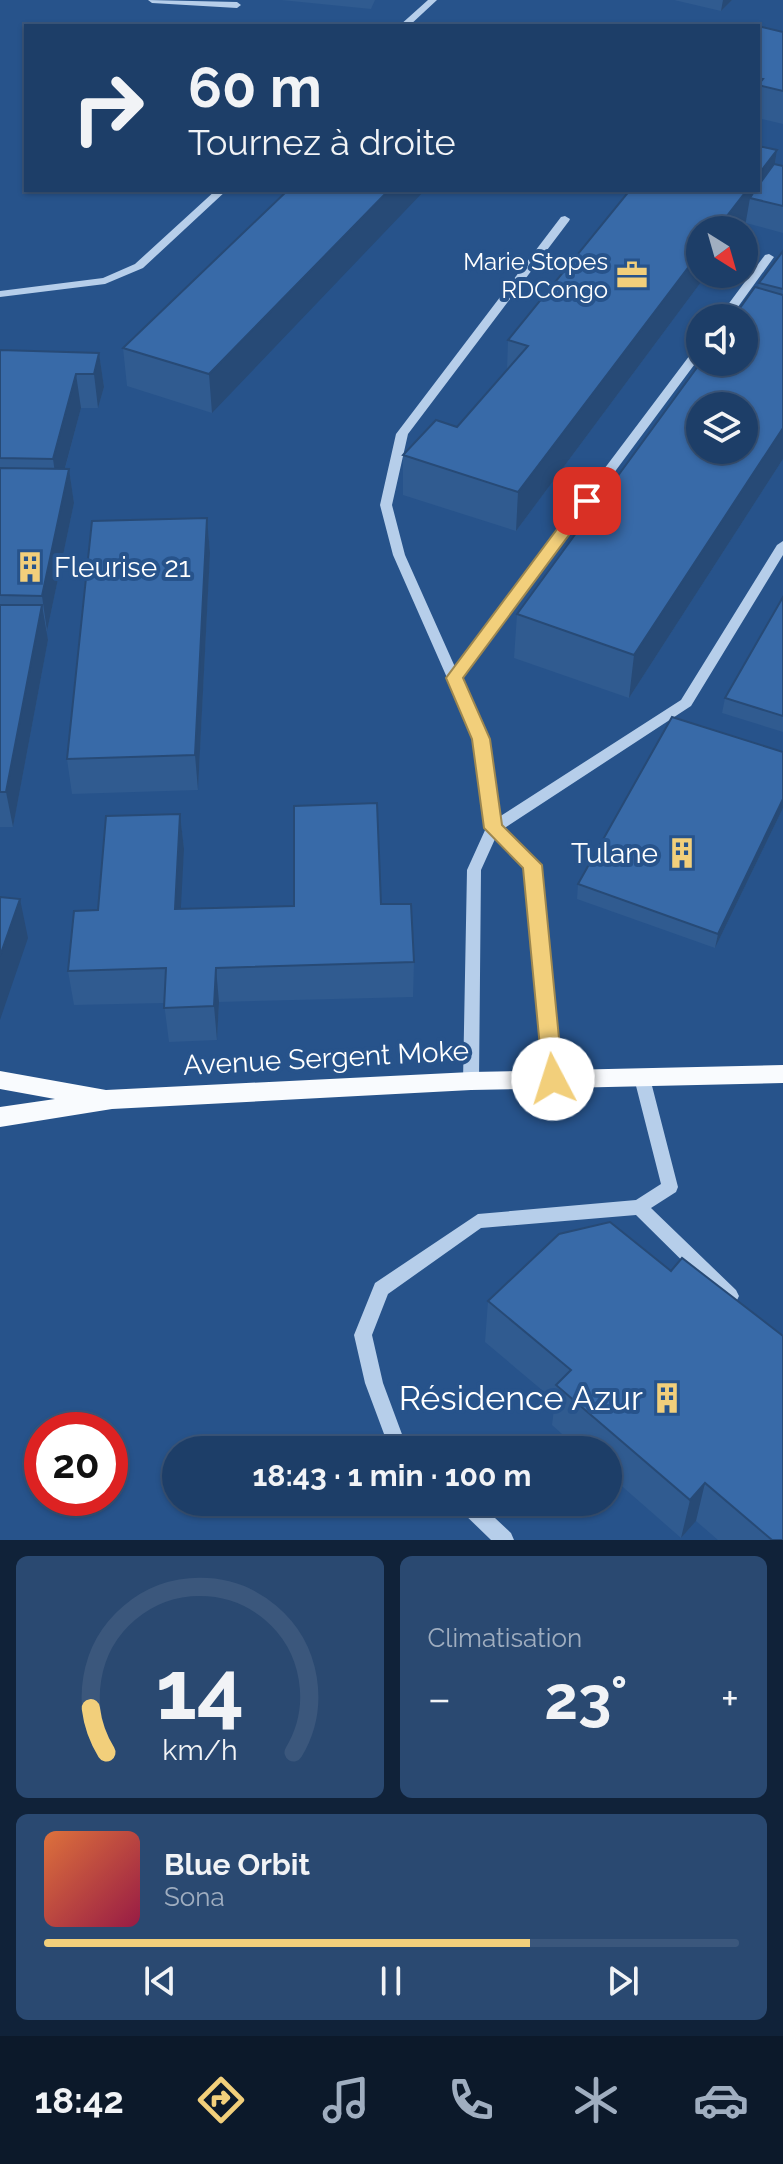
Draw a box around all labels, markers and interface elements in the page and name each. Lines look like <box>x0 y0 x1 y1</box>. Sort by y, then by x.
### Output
text: 60 m <box>188 54 322 120</box>
icon: right <box>56 56 160 160</box>
text: Tournez à droite <box>188 121 456 163</box>
north arrow <box>686 216 758 288</box>
map controls <box>686 216 758 464</box>
place label: Marie Stopes RDCongo <box>463 247 608 304</box>
office icon: Marie Stopes RDCongo <box>615 258 649 292</box>
button: sound <box>686 304 758 376</box>
button: layers <box>686 392 758 464</box>
pin <box>553 467 621 535</box>
icon: arrive <box>565 479 609 523</box>
building icon: Fleurise 21 <box>13 550 47 584</box>
place label: Fleurise 21 <box>54 551 191 584</box>
building icon: Tulane <box>665 836 699 870</box>
place label: Tulane <box>571 837 658 870</box>
street label: Avenue Sergent Moke <box>182 1034 470 1082</box>
position arrow <box>511 1037 595 1121</box>
place label: Résidence Azur <box>399 1378 643 1418</box>
building icon: Résidence Azur <box>650 1381 684 1415</box>
speed limit sign: 20 <box>24 1412 128 1516</box>
text: 18:43 · 1 min · 100 m <box>252 1458 532 1493</box>
text: Climatisation <box>428 1623 582 1653</box>
text: 14 <box>155 1641 244 1738</box>
text: 23° <box>544 1663 628 1733</box>
text: − <box>428 1673 451 1724</box>
text: + <box>721 1673 739 1724</box>
text: km/h <box>162 1733 237 1767</box>
text: Blue Orbit <box>164 1847 310 1882</box>
text: Sona <box>164 1882 225 1912</box>
icon: previous <box>138 1959 182 2003</box>
icon: pause <box>369 1959 413 2003</box>
icon: next <box>601 1959 645 2003</box>
icon: directions <box>193 2072 249 2128</box>
icon: music <box>318 2072 374 2128</box>
icon: phone <box>443 2072 499 2128</box>
icon: climate <box>568 2072 624 2128</box>
icon: car <box>693 2072 749 2128</box>
text: 18:42 <box>34 2079 124 2121</box>

